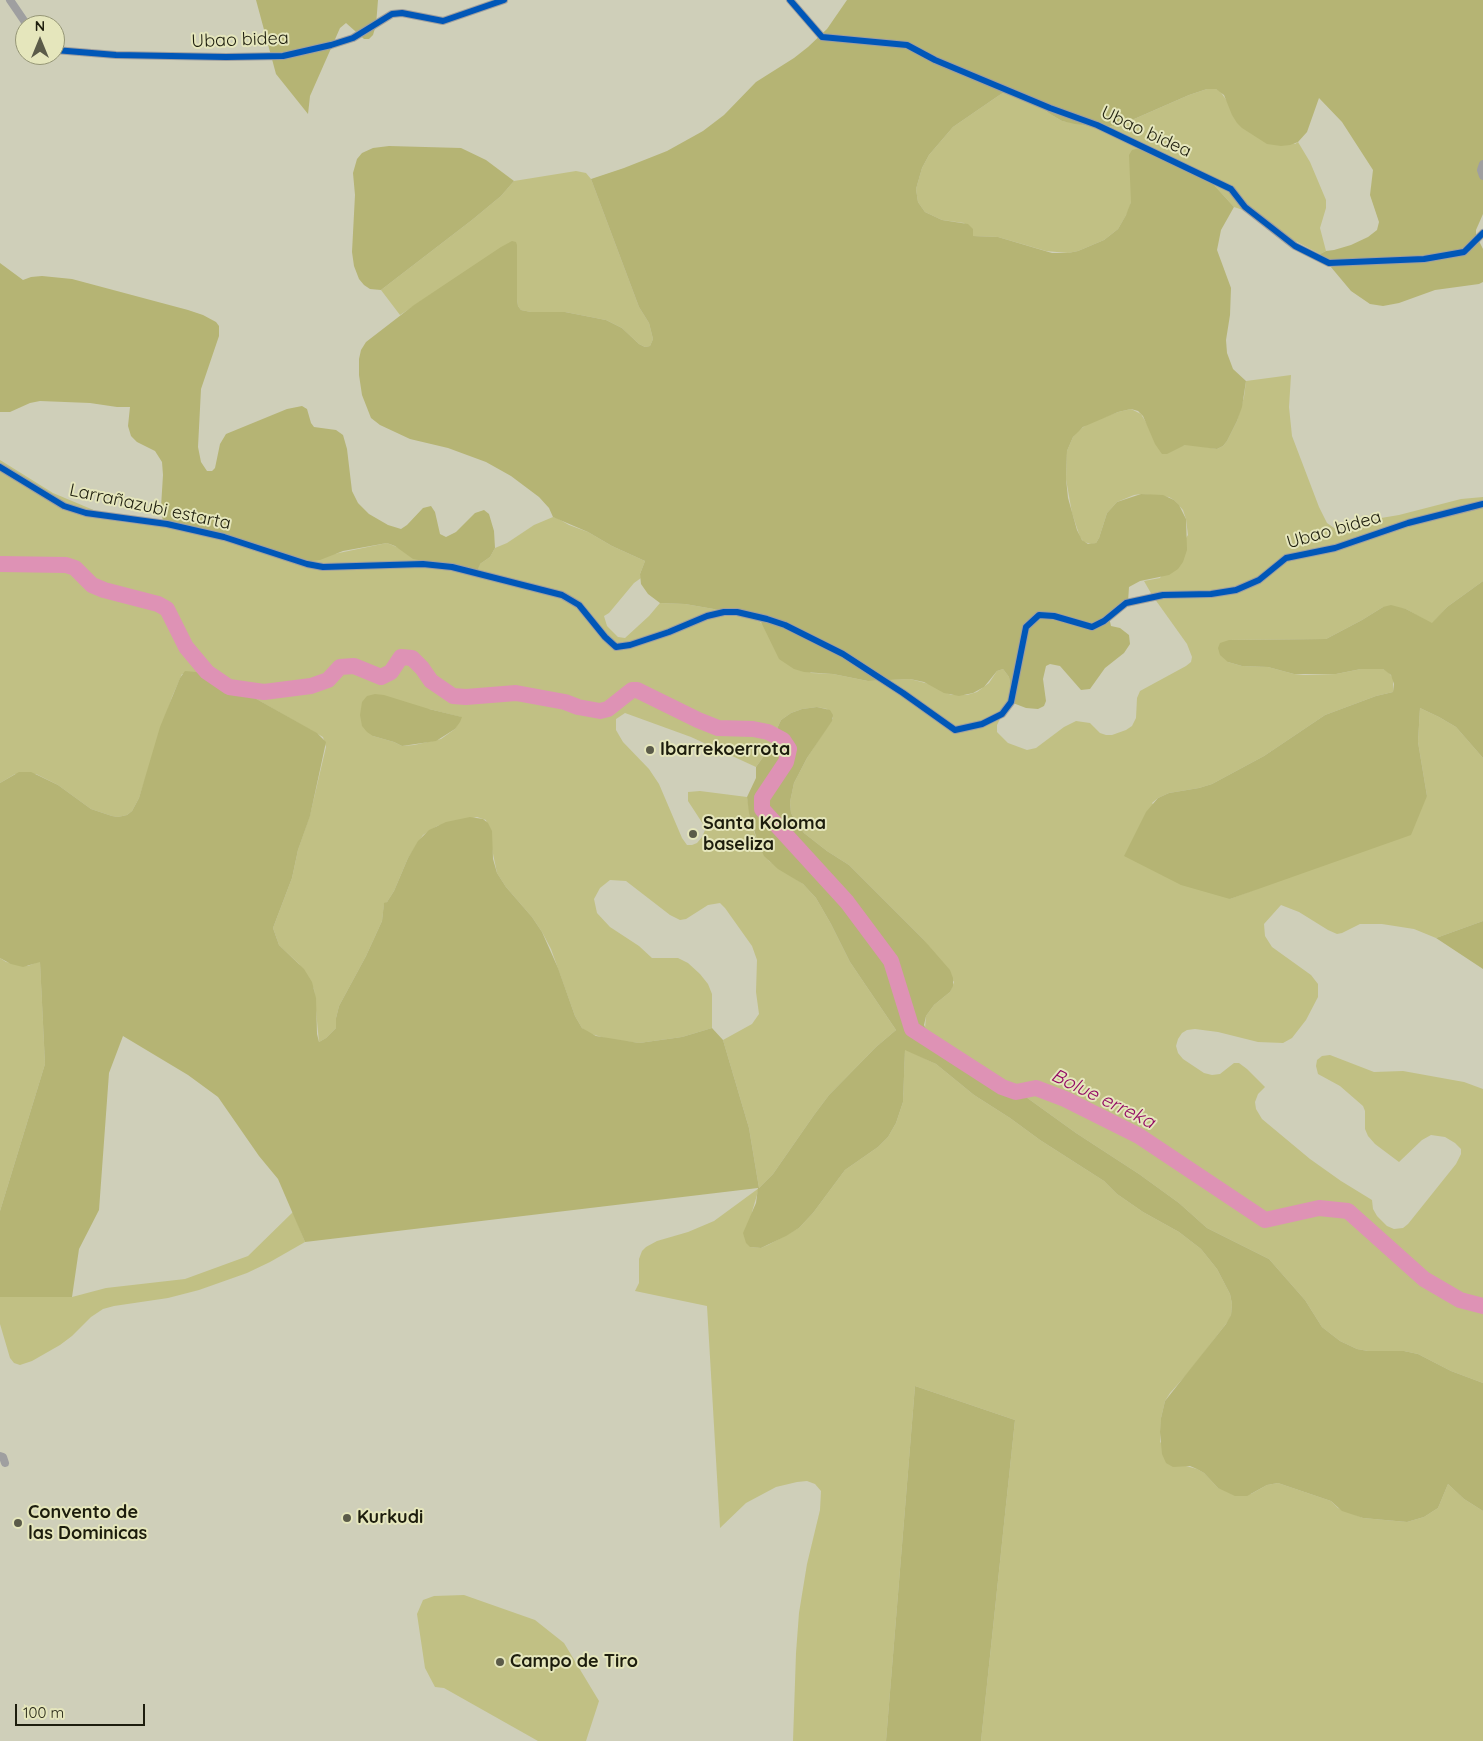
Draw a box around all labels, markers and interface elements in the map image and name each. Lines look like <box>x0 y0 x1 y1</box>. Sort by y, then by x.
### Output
north arrow <box>15 15 65 65</box>
text: N <box>35 17 45 35</box>
street label: Ubao bidea <box>191 28 289 52</box>
street label: Ubao bidea <box>1097 102 1195 162</box>
street label: Larrañazubi estarta <box>67 479 233 535</box>
street label: Ubao bidea <box>1284 506 1384 554</box>
place label: Ibarrekoerrota <box>660 739 790 761</box>
marker: Ibarrekoerrota <box>644 744 656 756</box>
place label: Santa Koloma baseliza <box>703 813 826 856</box>
marker: Santa Koloma baseliza <box>687 828 699 840</box>
water label: Bolue erreka <box>1048 1064 1158 1134</box>
place label: Convento de las Dominicas <box>28 1502 147 1545</box>
place label: Kurkudi <box>357 1507 423 1529</box>
marker: Kurkudi <box>341 1512 353 1524</box>
marker: Convento de las Dominicas <box>12 1517 24 1529</box>
place label: Campo de Tiro <box>510 1651 638 1673</box>
marker: Campo de Tiro <box>494 1656 506 1668</box>
scale bar <box>18 1694 148 1726</box>
text: 100 m <box>23 1703 64 1722</box>

